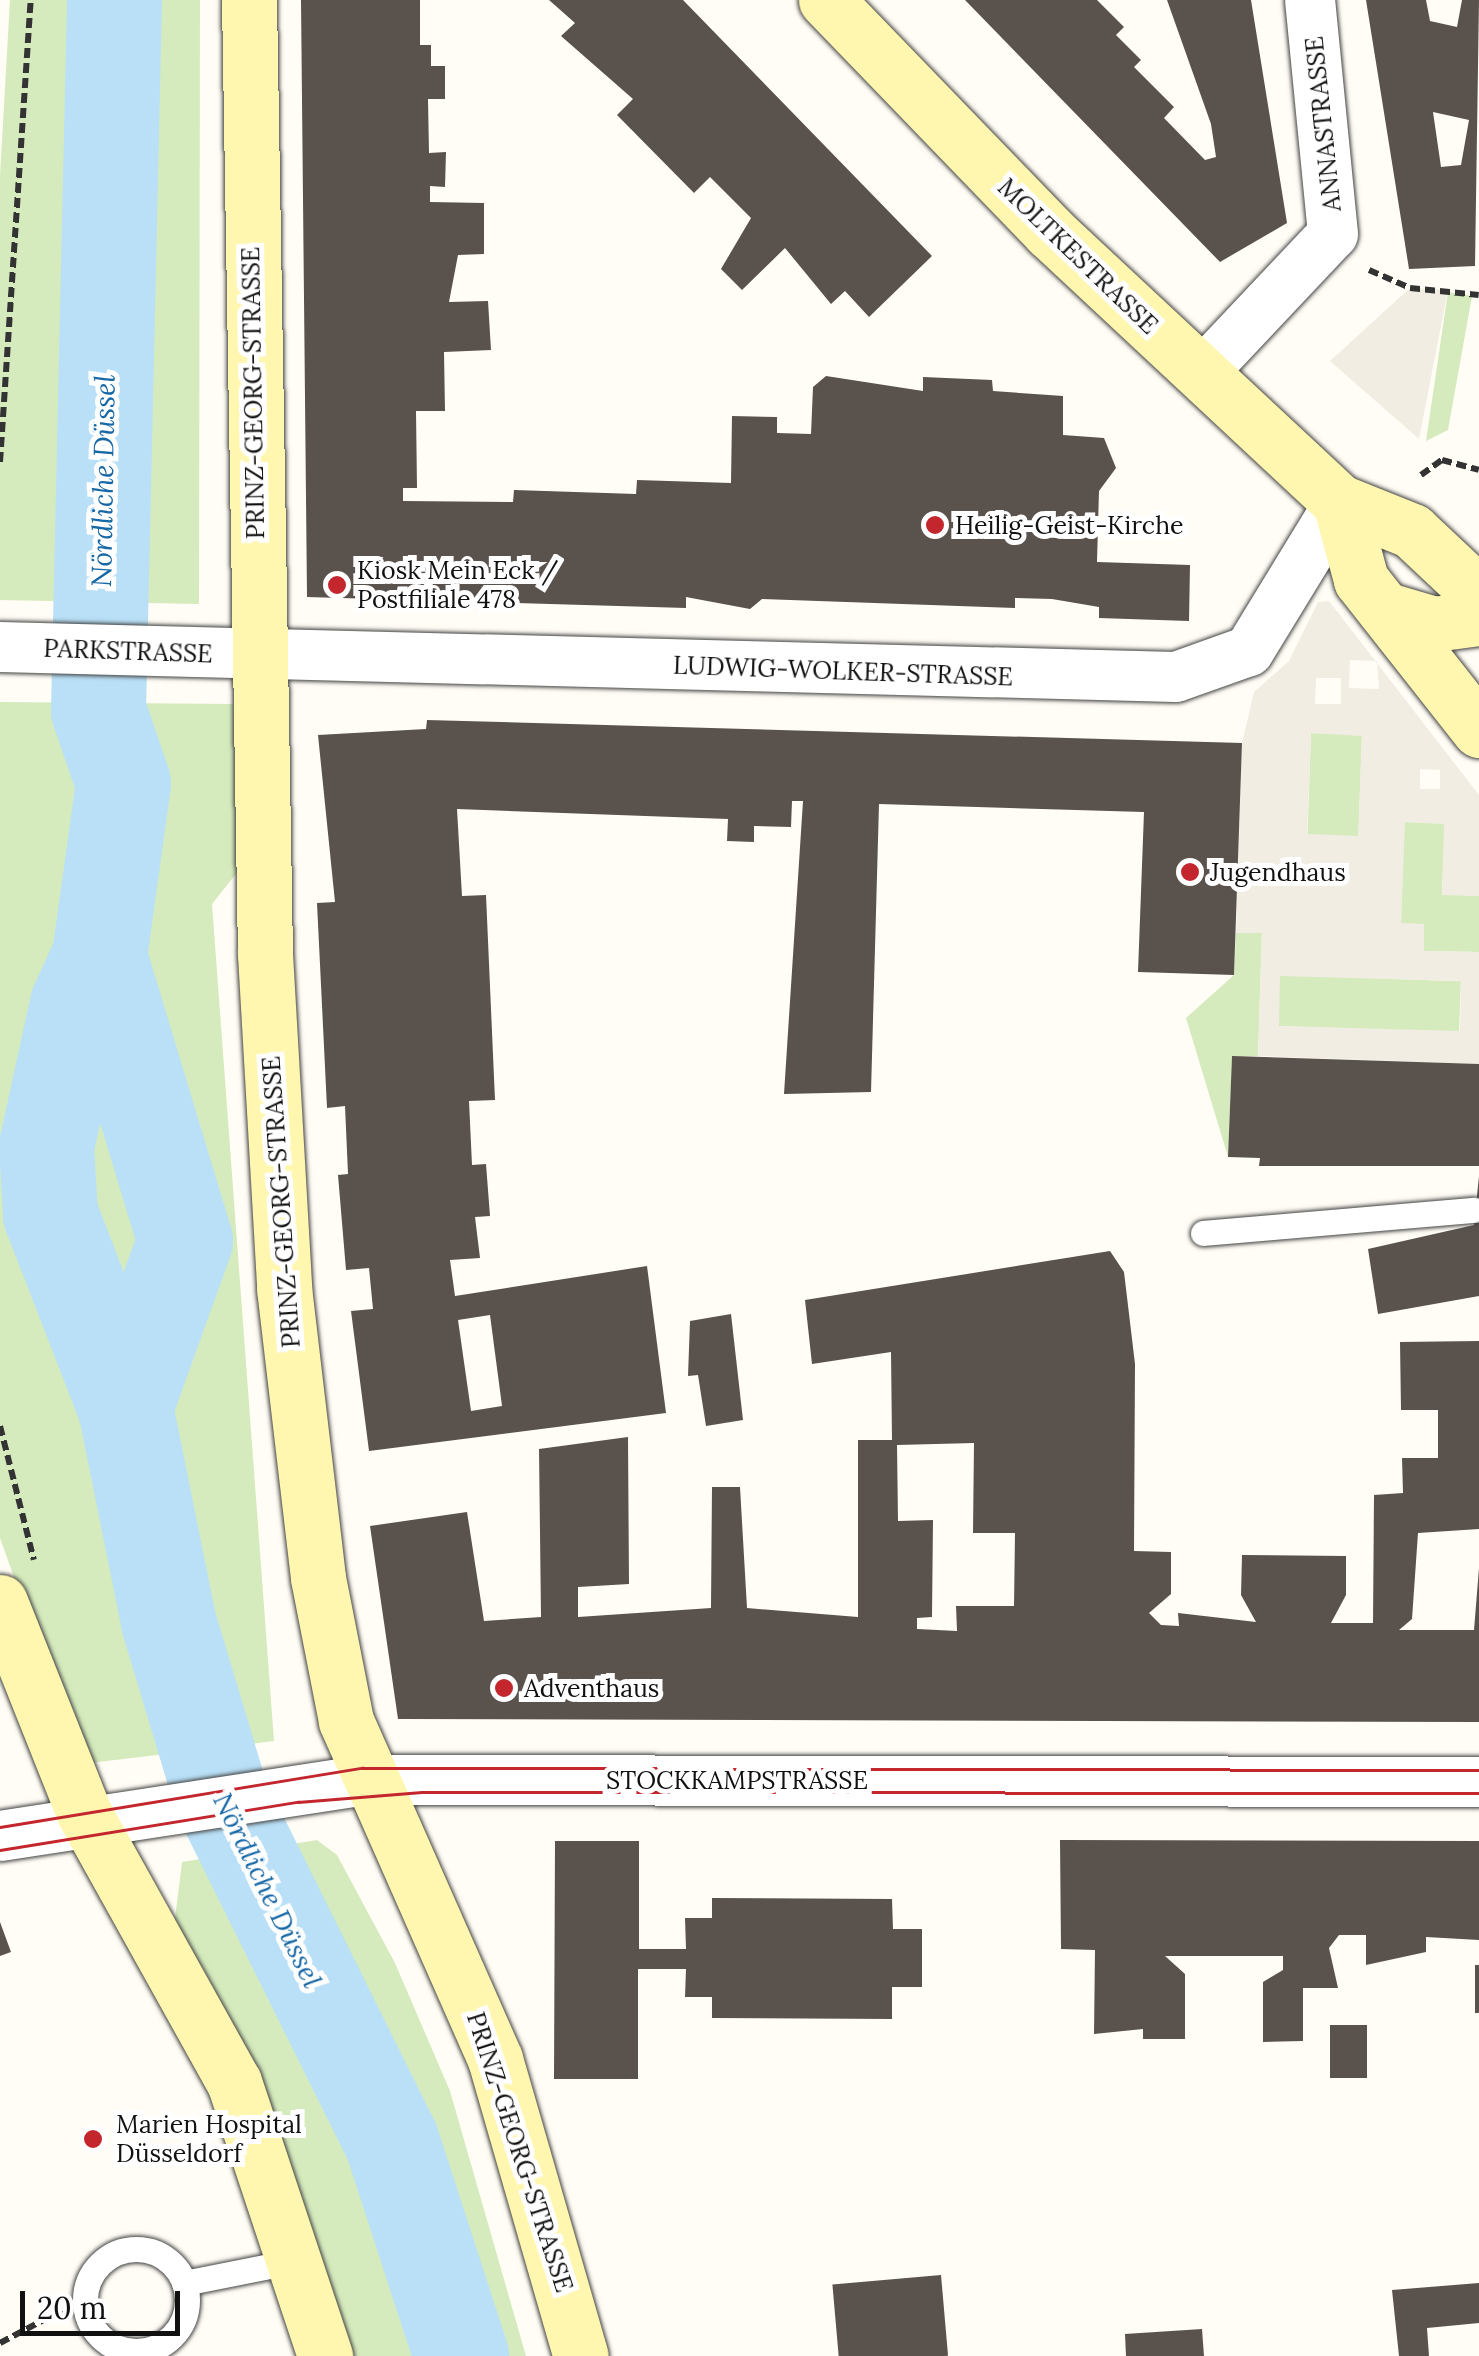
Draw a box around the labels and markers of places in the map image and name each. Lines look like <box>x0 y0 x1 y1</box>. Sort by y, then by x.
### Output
place label: Heilig-Geist-Kirche <box>955 510 1184 540</box>
marker: Heilig-Geist-Kirche <box>924 514 946 536</box>
place label: Kiosk Mein Eck / Postfiliale 478 <box>357 556 558 615</box>
marker: Kiosk Mein Eck / Postfiliale 478 <box>326 574 348 596</box>
place label: Jugendhaus <box>1210 857 1346 887</box>
marker: Jugendhaus <box>1179 861 1201 883</box>
place label: Adventhaus <box>524 1673 659 1703</box>
marker: Adventhaus <box>493 1677 515 1699</box>
place label: Marien Hospital Düsseldorf <box>116 2110 302 2169</box>
marker: Marien Hospital Düsseldorf <box>80 2126 106 2152</box>

